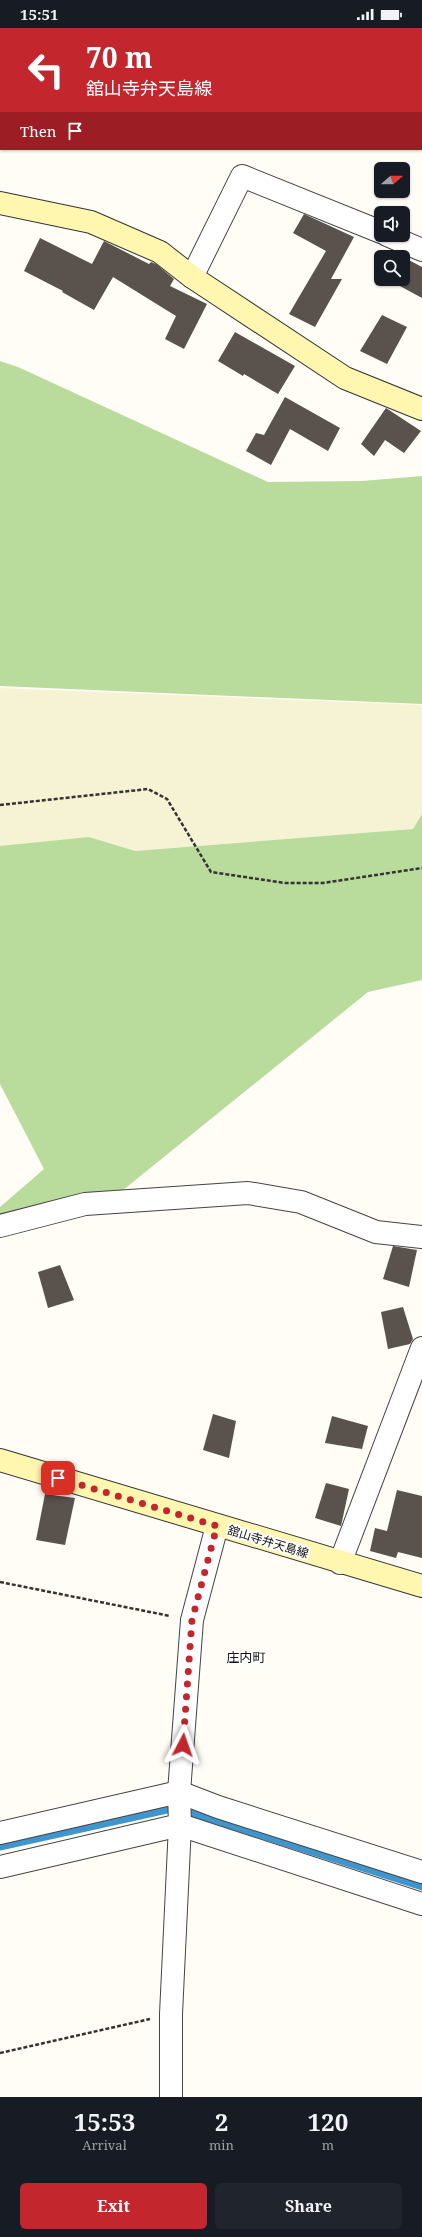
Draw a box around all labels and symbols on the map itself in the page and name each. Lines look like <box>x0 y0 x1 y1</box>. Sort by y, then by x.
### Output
north arrow <box>374 162 410 198</box>
pin <box>41 1461 75 1495</box>
street label: 舘山寺弁天島線 <box>225 1521 311 1562</box>
district label: 庄内町 <box>226 1648 266 1666</box>
position arrow <box>162 1724 204 1766</box>

